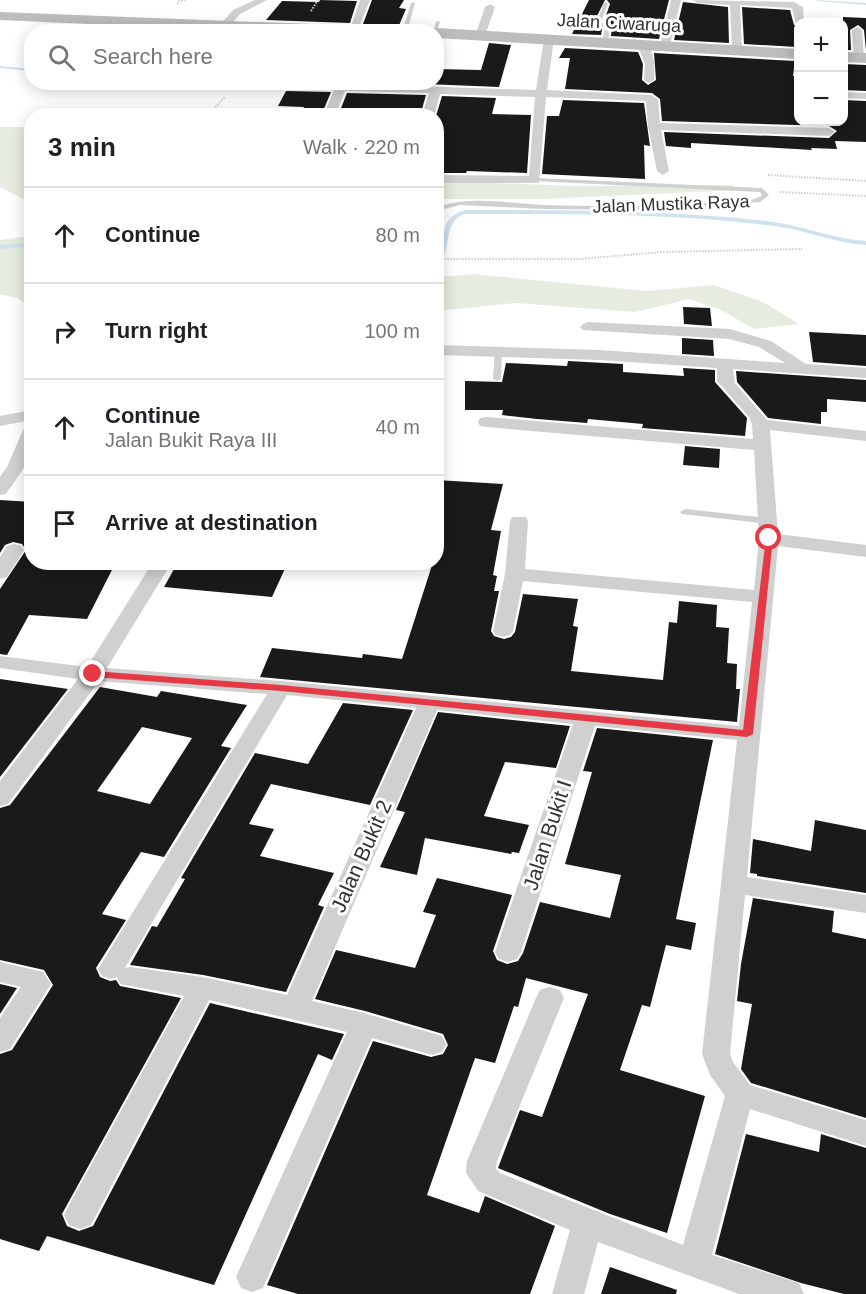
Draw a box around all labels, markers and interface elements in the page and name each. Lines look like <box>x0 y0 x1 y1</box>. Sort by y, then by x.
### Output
street label: Jalan Ciwaruga <box>557 10 682 36</box>
map controls <box>794 18 848 126</box>
button: + <box>794 18 848 72</box>
search box <box>24 24 444 90</box>
icon: search <box>45 41 78 74</box>
text: Search here <box>93 44 213 69</box>
button: − <box>794 72 848 126</box>
text: 3 min <box>48 132 116 162</box>
text: Walk · 220 m <box>303 136 420 158</box>
street label: Jalan Mustika Raya <box>592 191 751 217</box>
icon: ahead <box>48 219 81 252</box>
text: Continue <box>105 222 200 247</box>
text: 80 m <box>376 224 420 246</box>
icon: right <box>48 315 81 348</box>
text: Turn right <box>105 318 207 343</box>
text: 100 m <box>364 320 420 342</box>
text: Continue <box>105 403 200 428</box>
icon: ahead <box>48 411 81 444</box>
text: 40 m <box>376 416 420 438</box>
text: Jalan Bukit Raya III <box>105 429 277 451</box>
icon: arrive <box>48 507 81 540</box>
text: Arrive at destination <box>105 510 318 535</box>
route start <box>755 524 781 550</box>
route end <box>79 660 105 686</box>
street label: Jalan Bukit I <box>518 777 576 893</box>
street label: Jalan Bukit 2 <box>326 796 396 916</box>

